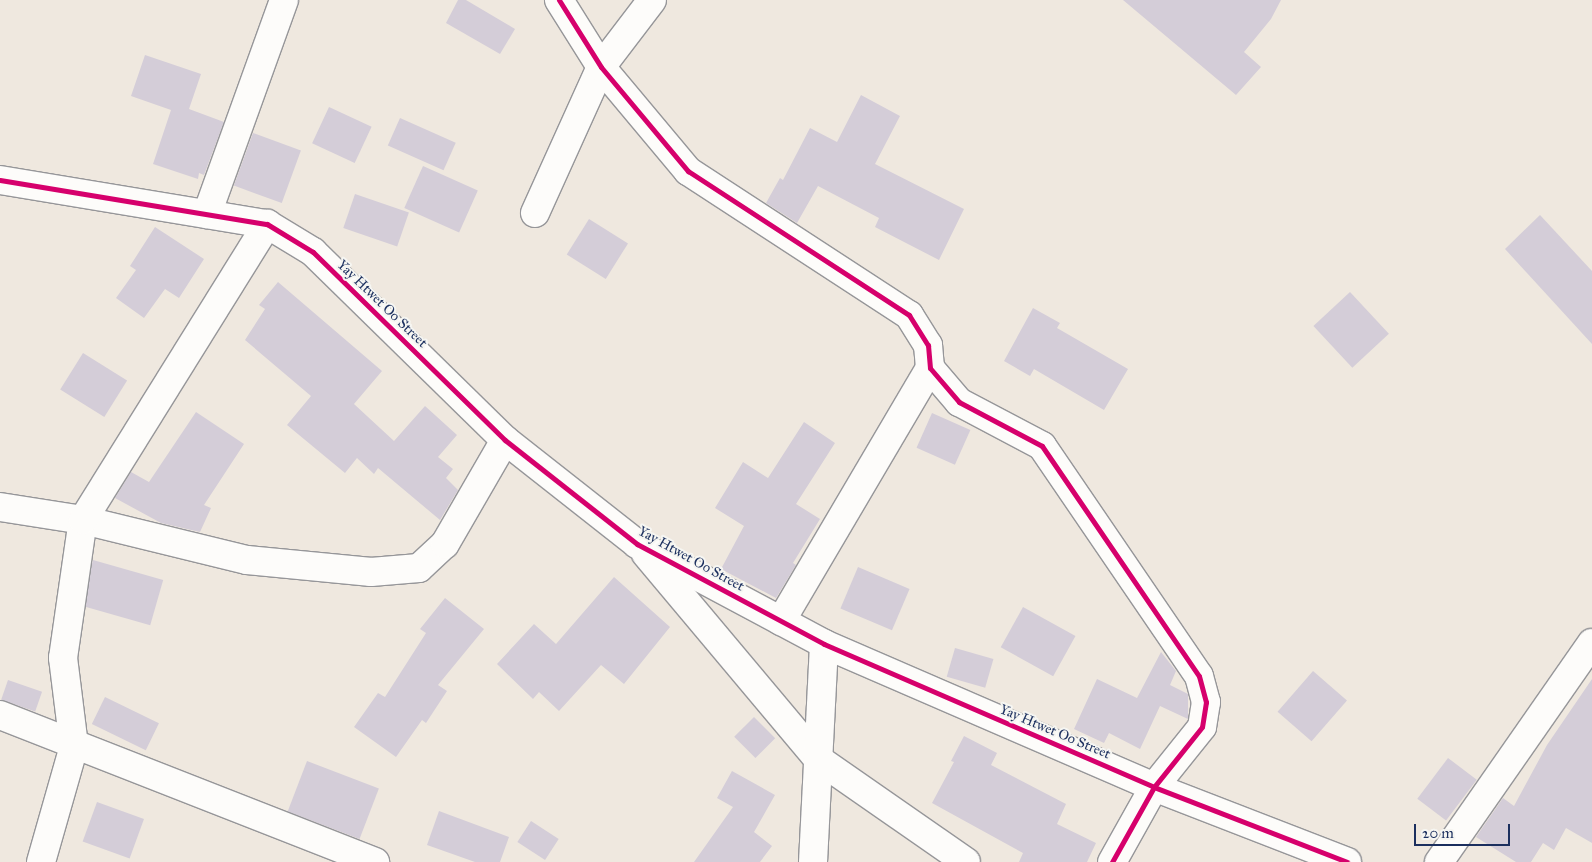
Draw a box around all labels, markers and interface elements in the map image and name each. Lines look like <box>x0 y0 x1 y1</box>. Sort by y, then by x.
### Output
street label: Yay Htwet Oo Street <box>333 257 431 351</box>
street label: Yay Htwet Oo Street <box>635 523 747 595</box>
street label: Yay Htwet Oo Street <box>997 701 1113 763</box>
scale bar <box>1417 814 1513 846</box>
text: 20 m <box>1422 824 1454 842</box>

